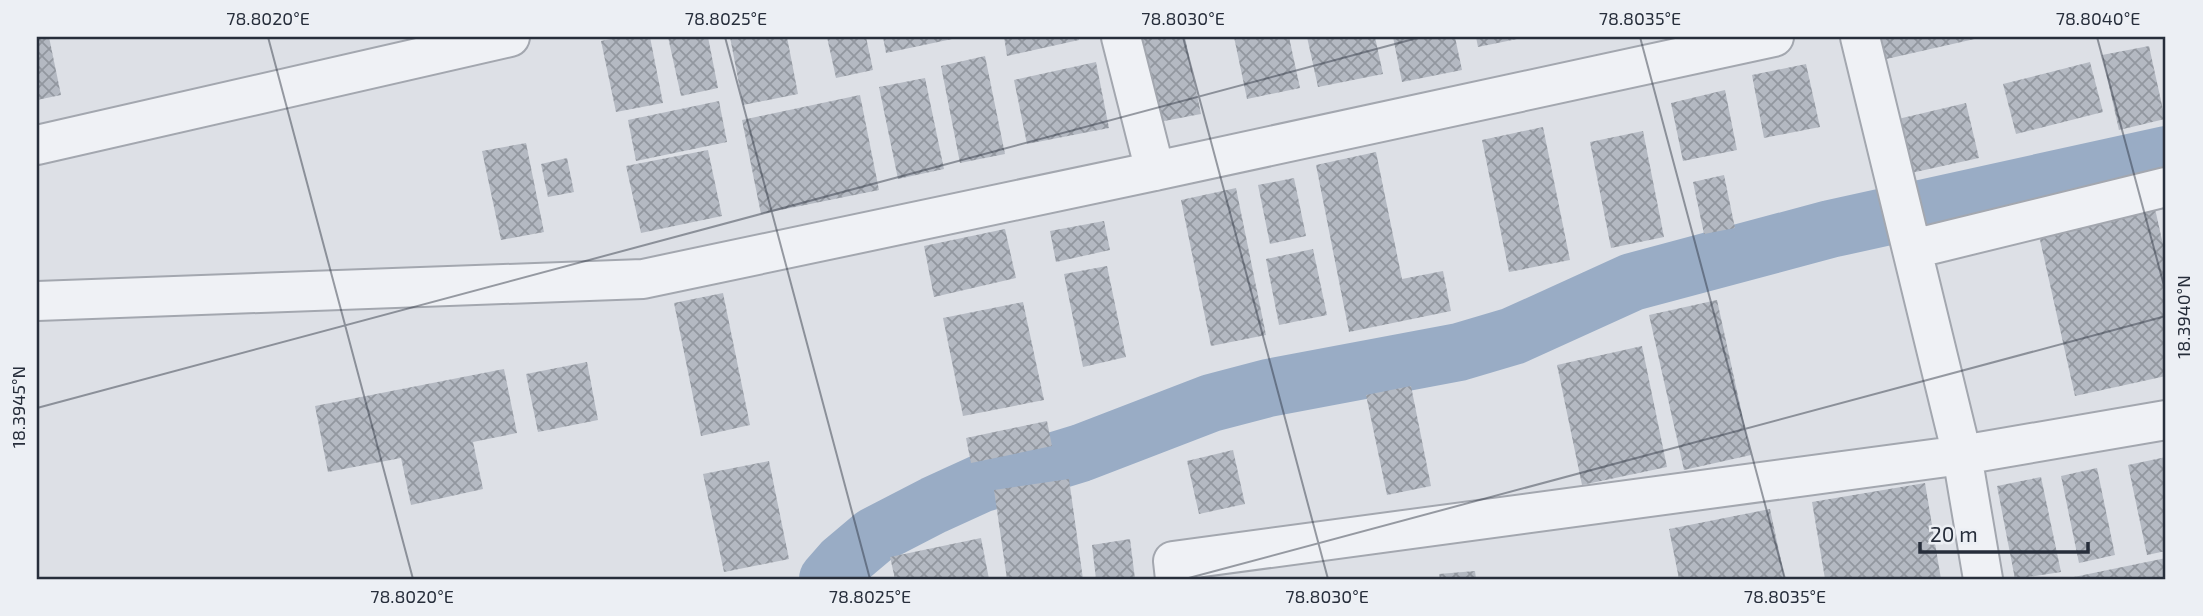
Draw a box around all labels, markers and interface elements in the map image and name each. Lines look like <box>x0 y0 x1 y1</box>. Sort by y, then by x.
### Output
text: 78.8020°E <box>226 7 310 29</box>
text: 78.8025°E <box>685 7 767 29</box>
text: 78.8030°E <box>1141 7 1225 29</box>
text: 78.8035°E <box>1599 7 1681 29</box>
text: 78.8040°E <box>2056 7 2140 29</box>
text: 18.3940°N <box>2172 275 2194 359</box>
text: 18.3945°N <box>7 366 29 448</box>
scale bar <box>1920 511 2088 555</box>
text: 20 m <box>1930 521 1978 546</box>
text: 78.8020°E <box>370 585 454 607</box>
text: 78.8025°E <box>829 585 911 607</box>
text: 78.8030°E <box>1285 585 1369 607</box>
text: 78.8035°E <box>1744 585 1826 607</box>

